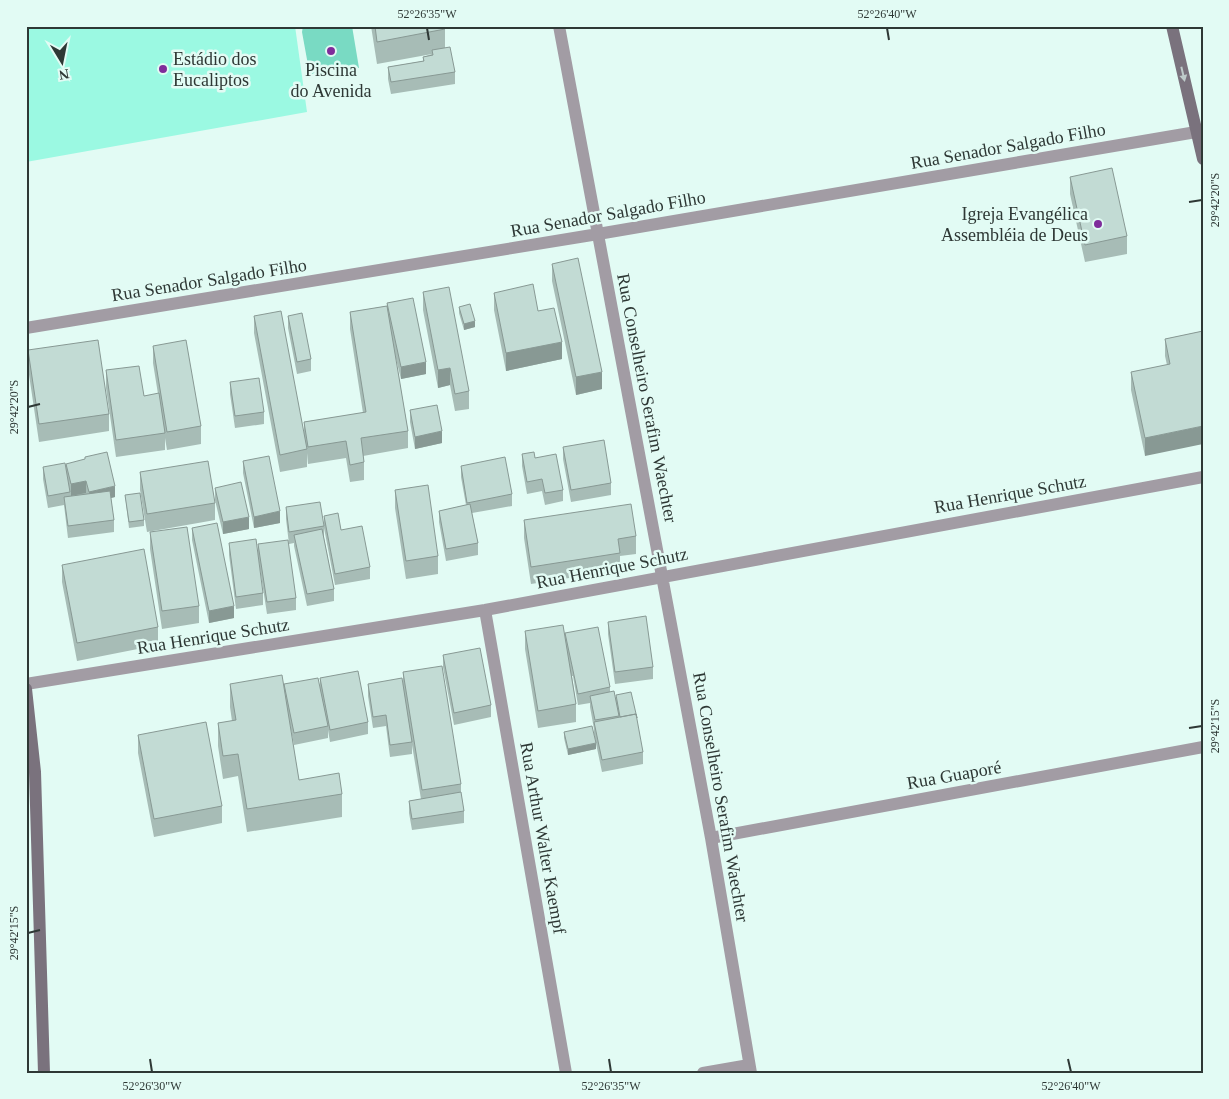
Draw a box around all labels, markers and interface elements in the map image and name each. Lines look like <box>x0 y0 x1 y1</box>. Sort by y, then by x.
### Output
text: 52°26'35"W <box>397 7 457 21</box>
text: 52°26'40"W <box>857 7 917 21</box>
north arrow <box>38 38 88 88</box>
marker: Piscina do Avenida <box>325 45 337 57</box>
place label: Estádio dos Eucaliptos <box>173 49 257 90</box>
place label: Piscina do Avenida <box>290 60 372 101</box>
marker: Estádio dos Eucaliptos <box>157 63 169 75</box>
text: N <box>58 66 70 83</box>
one-way arrow <box>1179 66 1187 81</box>
street label: Rua Senador Salgado Filho <box>909 119 1107 173</box>
text: 29°42'20"S <box>1208 173 1222 227</box>
street label: Rua Senador Salgado Filho <box>509 187 707 241</box>
place label: Igreja Evangélica Assembléia de Deus <box>941 204 1088 245</box>
marker: Igreja Evangélica Assembléia de Deus <box>1092 218 1104 230</box>
street label: Rua Senador Salgado Filho <box>110 255 308 305</box>
street label: Rua Conselheiro Serafim Waechter <box>613 272 681 524</box>
text: 29°42'20"S <box>7 380 21 434</box>
street label: Rua Henrique Schutz <box>932 471 1088 517</box>
street label: Rua Henrique Schutz <box>535 543 689 593</box>
street label: Rua Henrique Schutz <box>135 614 291 658</box>
street label: Rua Conselheiro Serafim Waechter <box>689 670 753 924</box>
text: 29°42'15"S <box>1208 699 1222 753</box>
street label: Rua Arthur Walter Kaempf <box>516 740 570 936</box>
street label: Rua Guaporé <box>905 757 1003 793</box>
text: 29°42'15"S <box>7 906 21 960</box>
text: 52°26'30"W <box>122 1079 182 1093</box>
text: 52°26'35"W <box>581 1079 641 1093</box>
text: 52°26'40"W <box>1041 1079 1101 1093</box>

